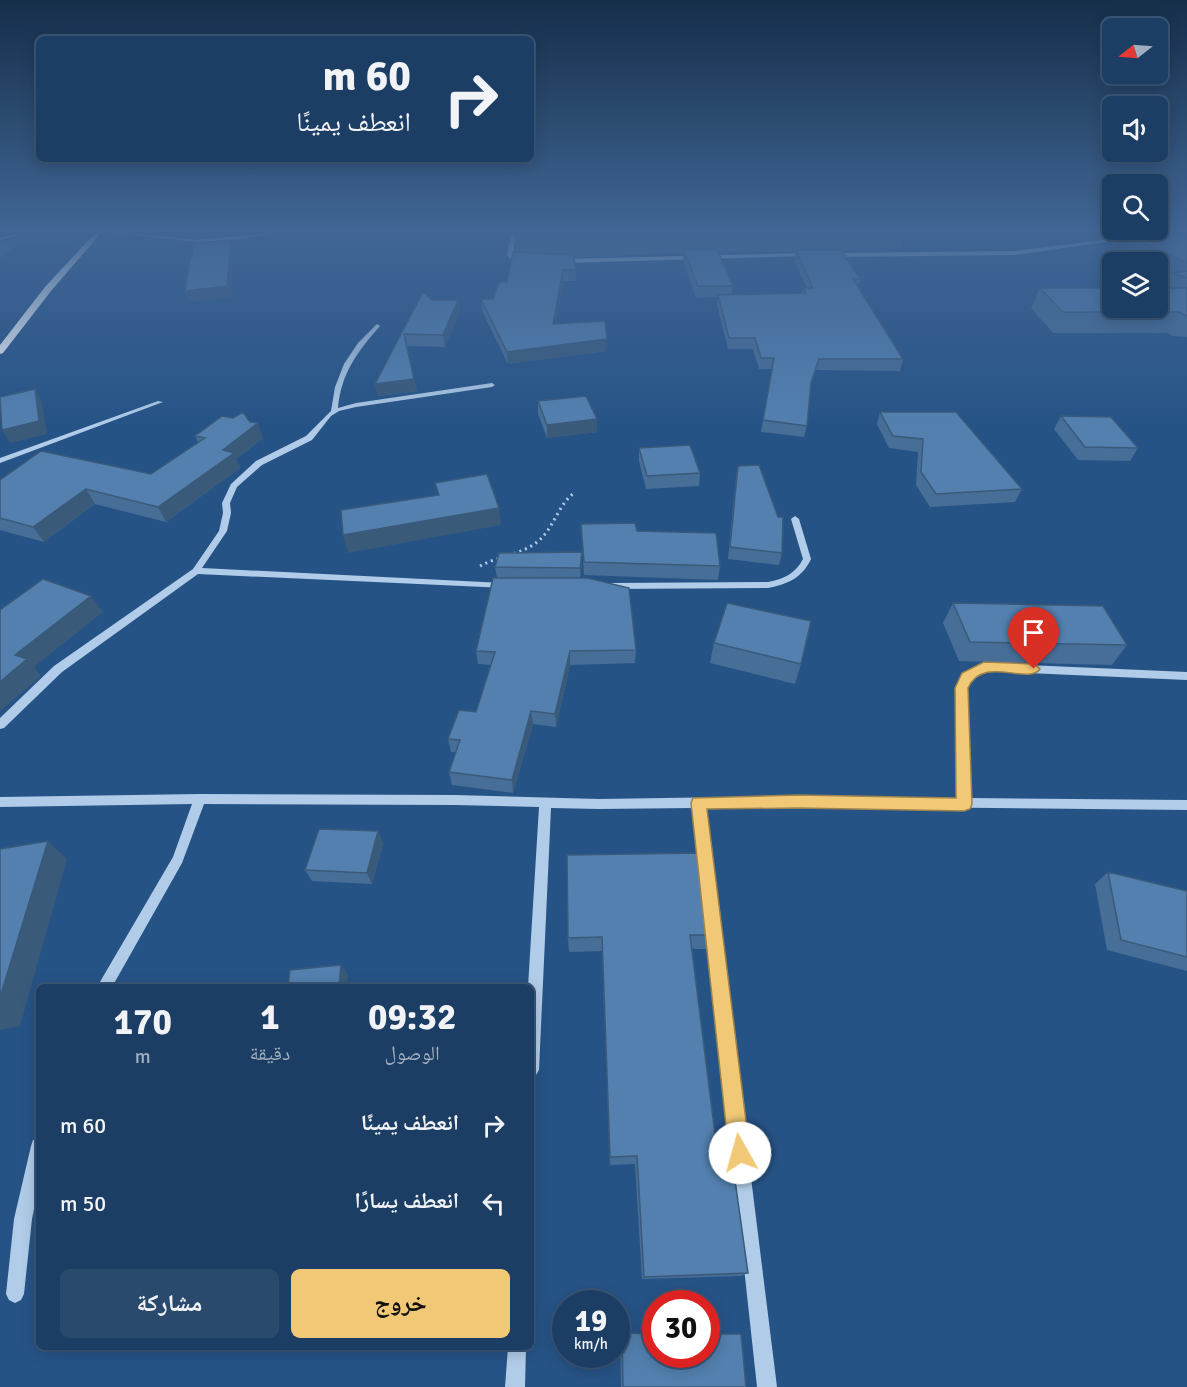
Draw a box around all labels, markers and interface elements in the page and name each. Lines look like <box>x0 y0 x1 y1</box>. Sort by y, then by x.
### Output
north arrow <box>1102 18 1168 84</box>
map controls <box>1102 18 1168 318</box>
text: 60 m <box>322 51 411 102</box>
icon: right <box>432 60 510 138</box>
button: sound <box>1102 96 1168 162</box>
text: انعطف يمينًا <box>296 106 411 139</box>
button: search <box>1102 174 1168 240</box>
button: layers <box>1102 252 1168 318</box>
pin <box>1008 607 1059 669</box>
icon: arrive <box>1017 616 1050 649</box>
text: 1 <box>260 995 280 1040</box>
text: 09:32 <box>368 995 456 1040</box>
text: 170 <box>114 1000 172 1045</box>
text: دقيقة <box>250 1041 290 1066</box>
text: الوصول <box>384 1041 440 1066</box>
text: m <box>135 1044 151 1069</box>
text: انعطف يمينًا <box>361 1109 459 1136</box>
icon: right <box>477 1109 510 1142</box>
text: 60 m <box>60 1112 106 1139</box>
position arrow <box>708 1121 772 1185</box>
text: انعطف يسارًا <box>354 1187 459 1214</box>
icon: left <box>477 1187 510 1220</box>
text: 50 m <box>60 1190 106 1217</box>
button: مشاركة <box>60 1269 279 1338</box>
button: خروج <box>291 1269 510 1338</box>
speed limit sign: 30 <box>642 1290 720 1368</box>
text: 19 <box>575 1303 607 1340</box>
text: km/h <box>574 1335 608 1353</box>

